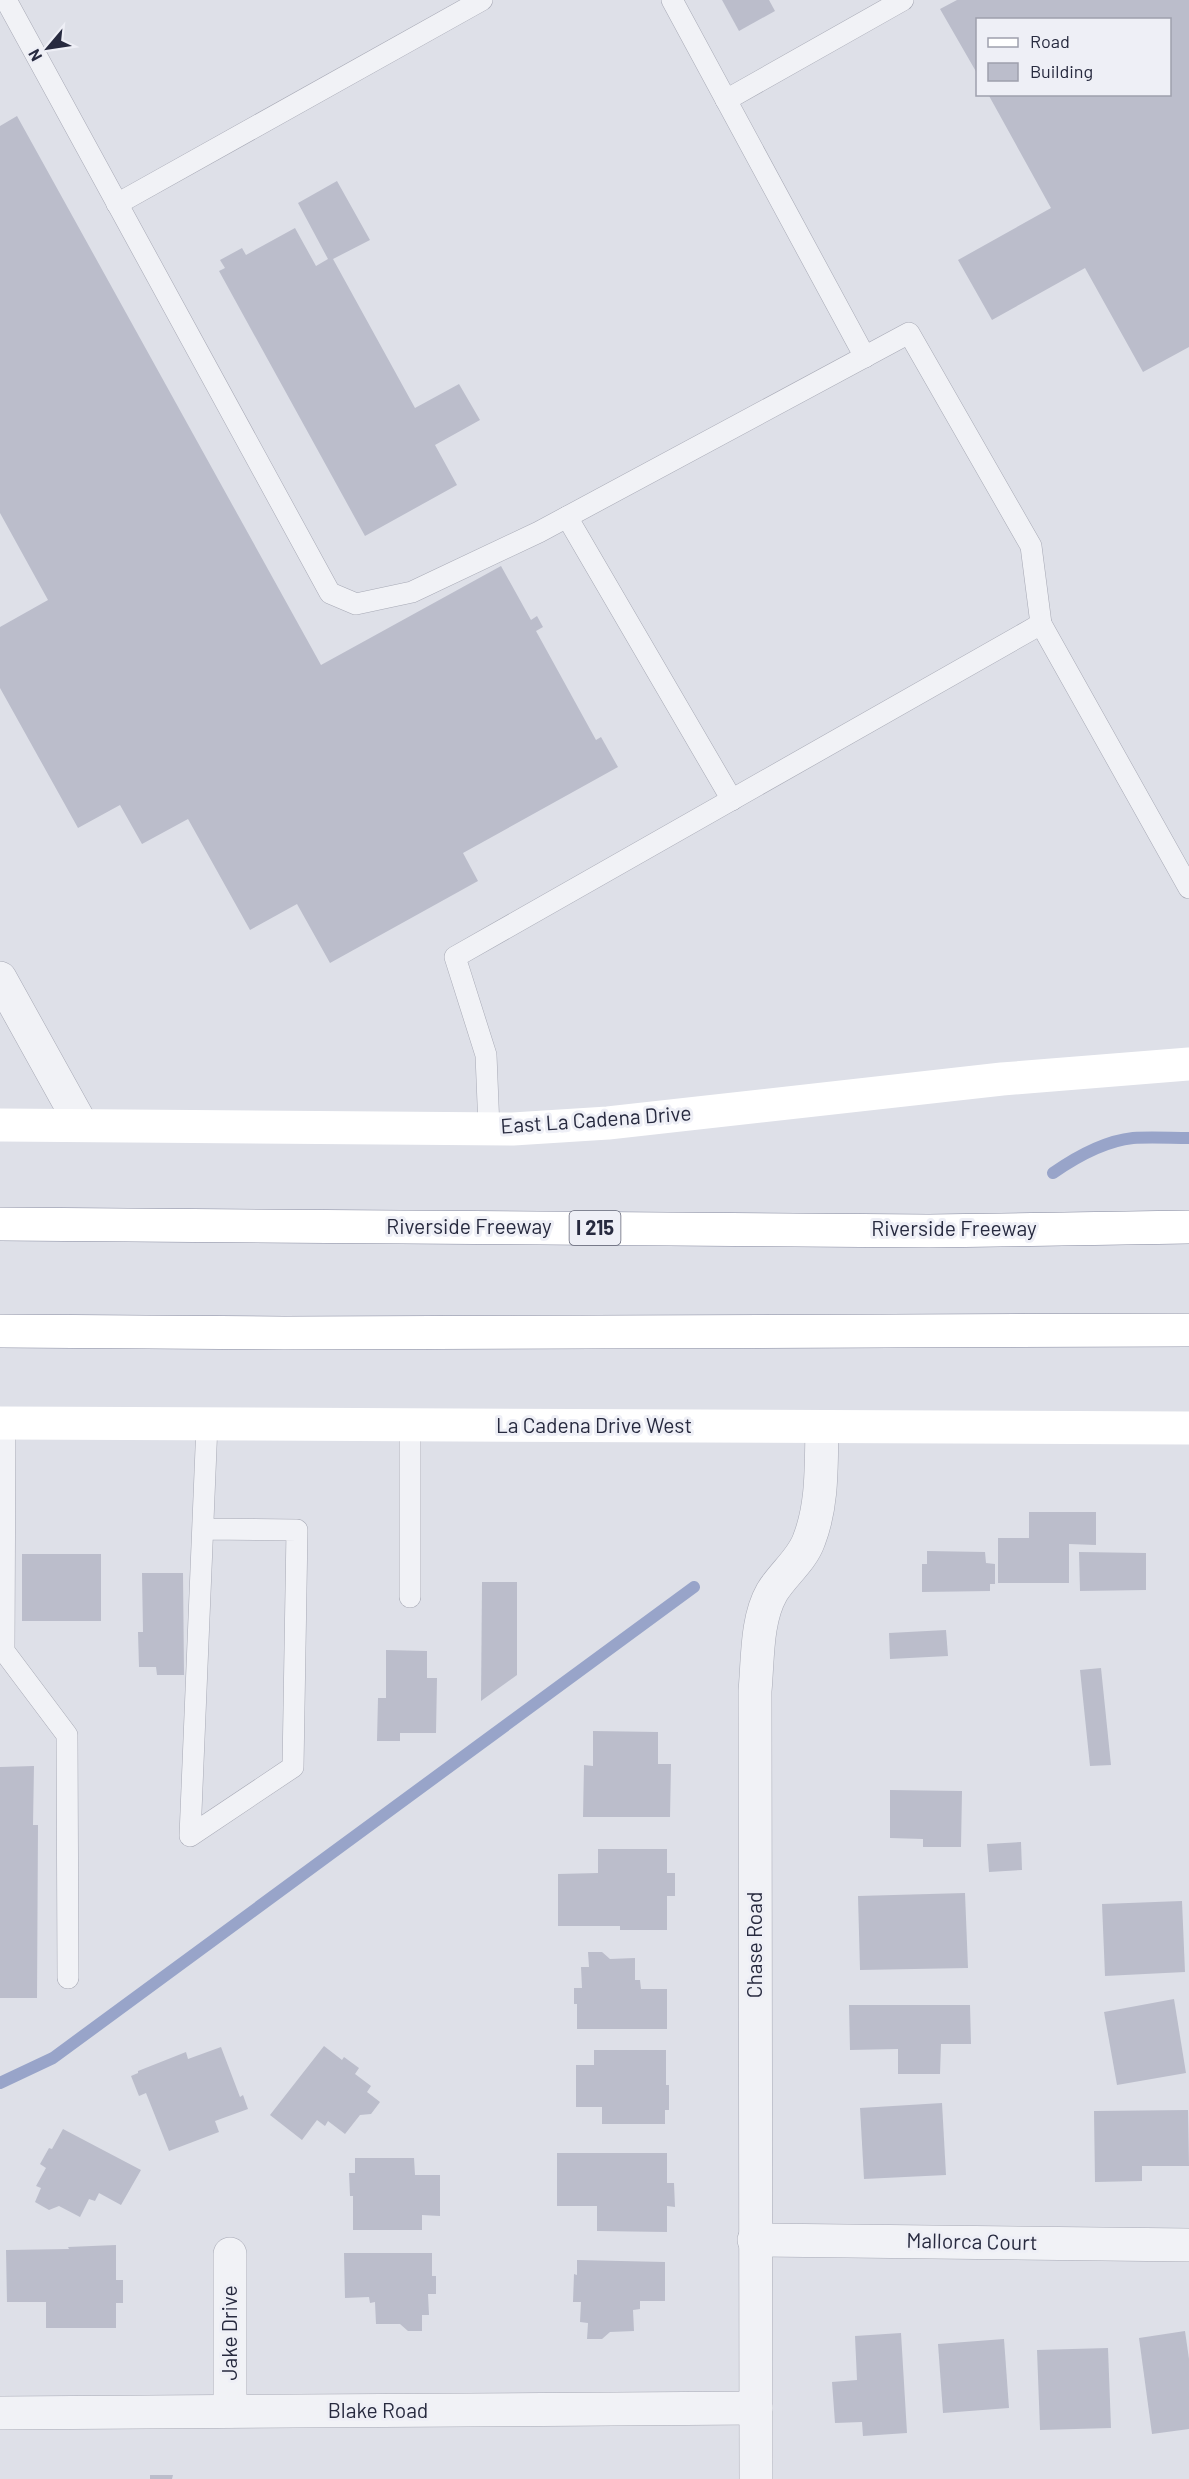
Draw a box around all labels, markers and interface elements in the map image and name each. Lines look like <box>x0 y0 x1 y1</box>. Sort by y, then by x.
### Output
north arrow <box>18 18 78 78</box>
legend <box>976 18 1171 96</box>
text: Road <box>1030 30 1070 52</box>
text: N <box>24 46 45 65</box>
text: Building <box>1030 60 1093 82</box>
street label: East La Cadena Drive <box>500 1099 692 1138</box>
road number: I 215 <box>570 1211 620 1245</box>
street label: Riverside Freeway <box>386 1213 552 1238</box>
street label: Riverside Freeway <box>871 1215 1037 1240</box>
street label: La Cadena Drive West <box>496 1412 692 1437</box>
street label: Chase Road <box>741 1892 766 1998</box>
street label: Mallorca Court <box>906 2227 1038 2254</box>
street label: Jake Drive <box>216 2285 241 2381</box>
street label: Blake Road <box>328 2397 428 2422</box>

